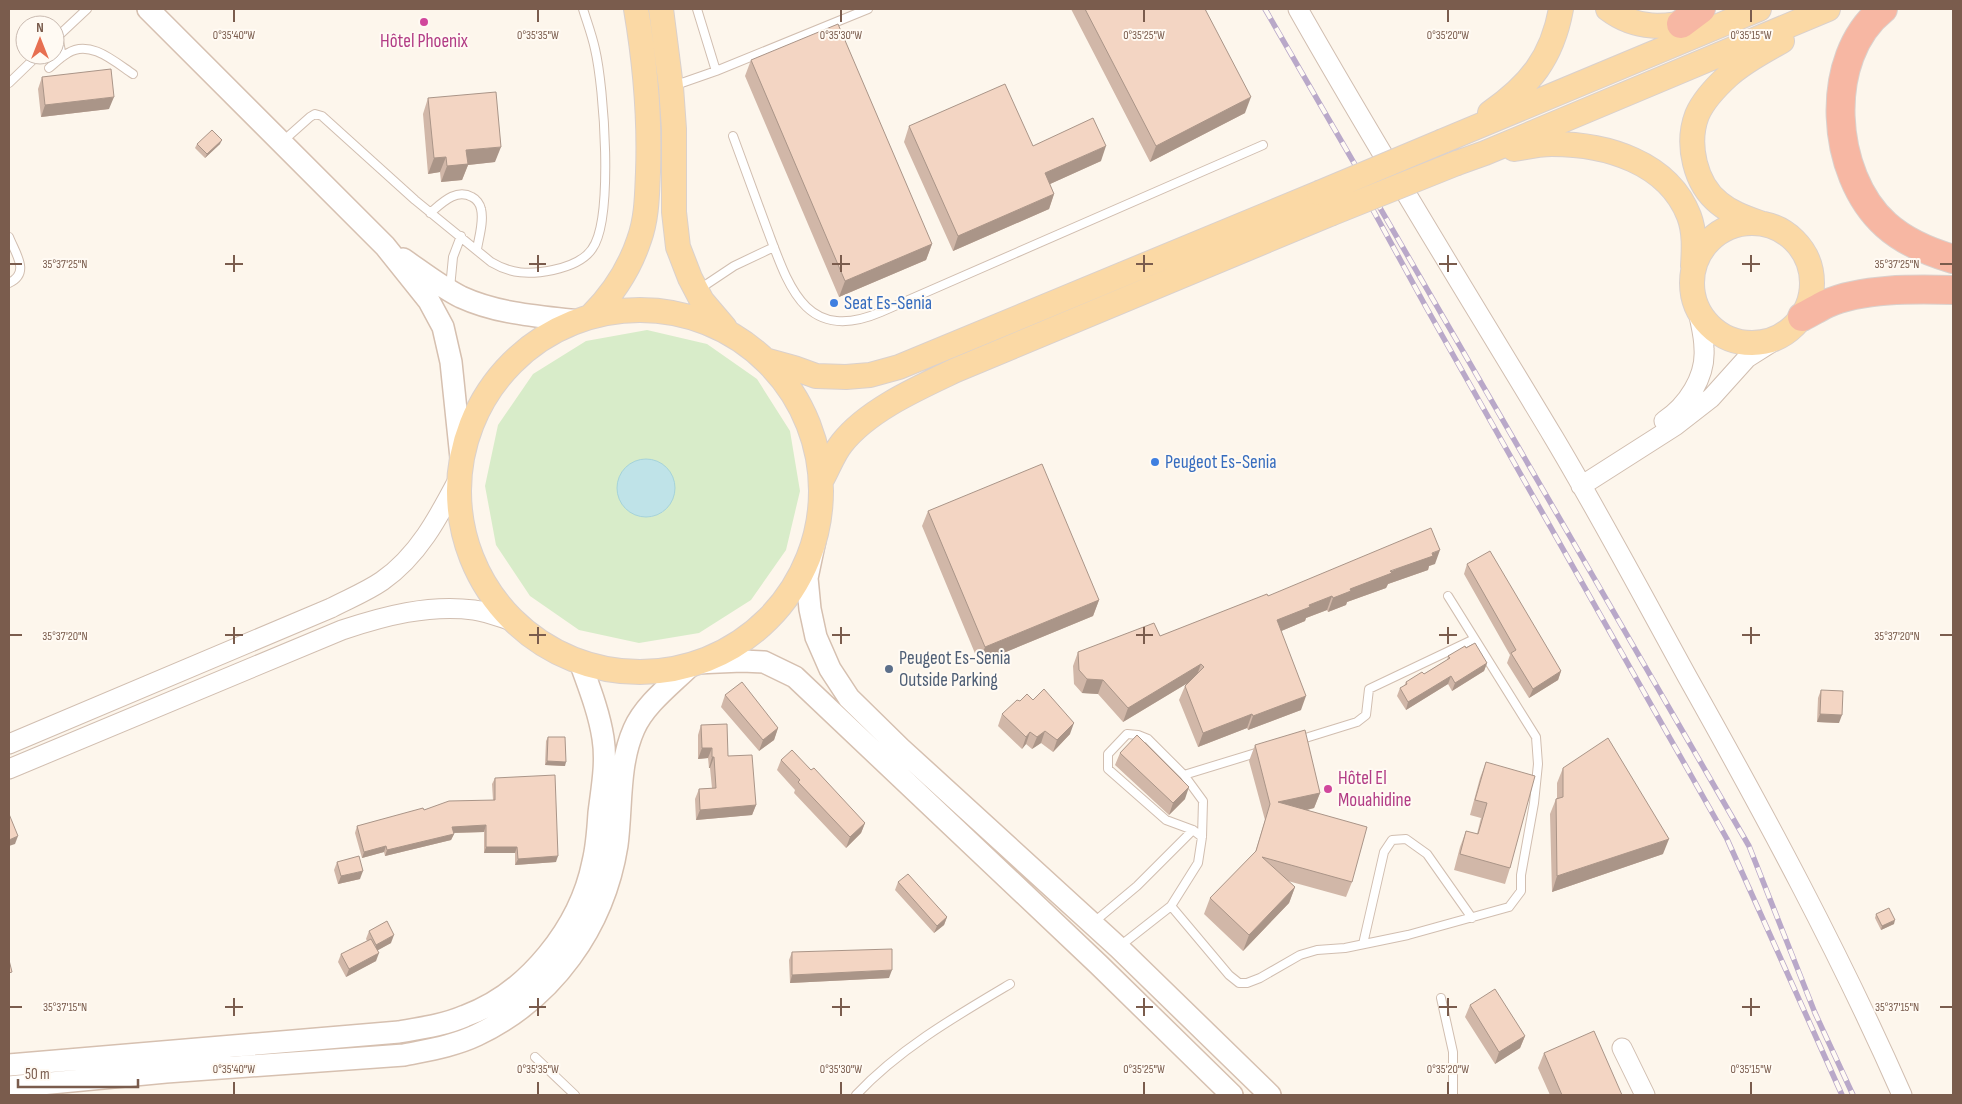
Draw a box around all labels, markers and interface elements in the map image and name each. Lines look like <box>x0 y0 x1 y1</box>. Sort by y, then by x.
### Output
north arrow <box>15 15 65 65</box>
marker: Hôtel Phoenix <box>418 16 430 28</box>
text: N <box>36 19 44 36</box>
text: 0°35'40"W <box>213 28 255 43</box>
text: 0°35'35"W <box>517 28 559 43</box>
text: 0°35'30"W <box>820 28 862 43</box>
text: 0°35'25"W <box>1123 28 1165 43</box>
text: 0°35'20"W <box>1427 28 1469 43</box>
text: 0°35'15"W <box>1731 28 1772 43</box>
place label: Hôtel Phoenix <box>380 30 468 53</box>
text: 35°37'25"N <box>43 257 87 272</box>
text: 35°37'25"N <box>1875 257 1919 272</box>
place label: Seat Es-Senia <box>844 292 932 315</box>
marker: Seat Es-Senia <box>828 297 840 309</box>
place label: Peugeot Es-Senia <box>1165 451 1277 474</box>
marker: Peugeot Es-Senia <box>1149 456 1161 468</box>
text: 35°37'20"N <box>42 629 88 644</box>
text: 35°37'20"N <box>1874 629 1920 644</box>
place label: Peugeot Es-Senia Outside Parking <box>899 647 1011 692</box>
marker: Peugeot Es-Senia Outside Parking <box>883 663 895 675</box>
place label: Hôtel El Mouahidine <box>1338 767 1411 812</box>
marker: Hôtel El Mouahidine <box>1322 783 1334 795</box>
text: 35°37'15"N <box>43 1000 87 1015</box>
text: 35°37'15"N <box>1875 1000 1919 1015</box>
scale bar <box>18 1056 138 1088</box>
text: 0°35'40"W <box>213 1062 255 1077</box>
text: 0°35'35"W <box>517 1062 559 1077</box>
text: 0°35'30"W <box>820 1062 862 1077</box>
text: 0°35'25"W <box>1123 1062 1165 1077</box>
text: 0°35'20"W <box>1427 1062 1469 1077</box>
text: 0°35'15"W <box>1731 1062 1772 1077</box>
text: 50 m <box>25 1065 50 1084</box>

